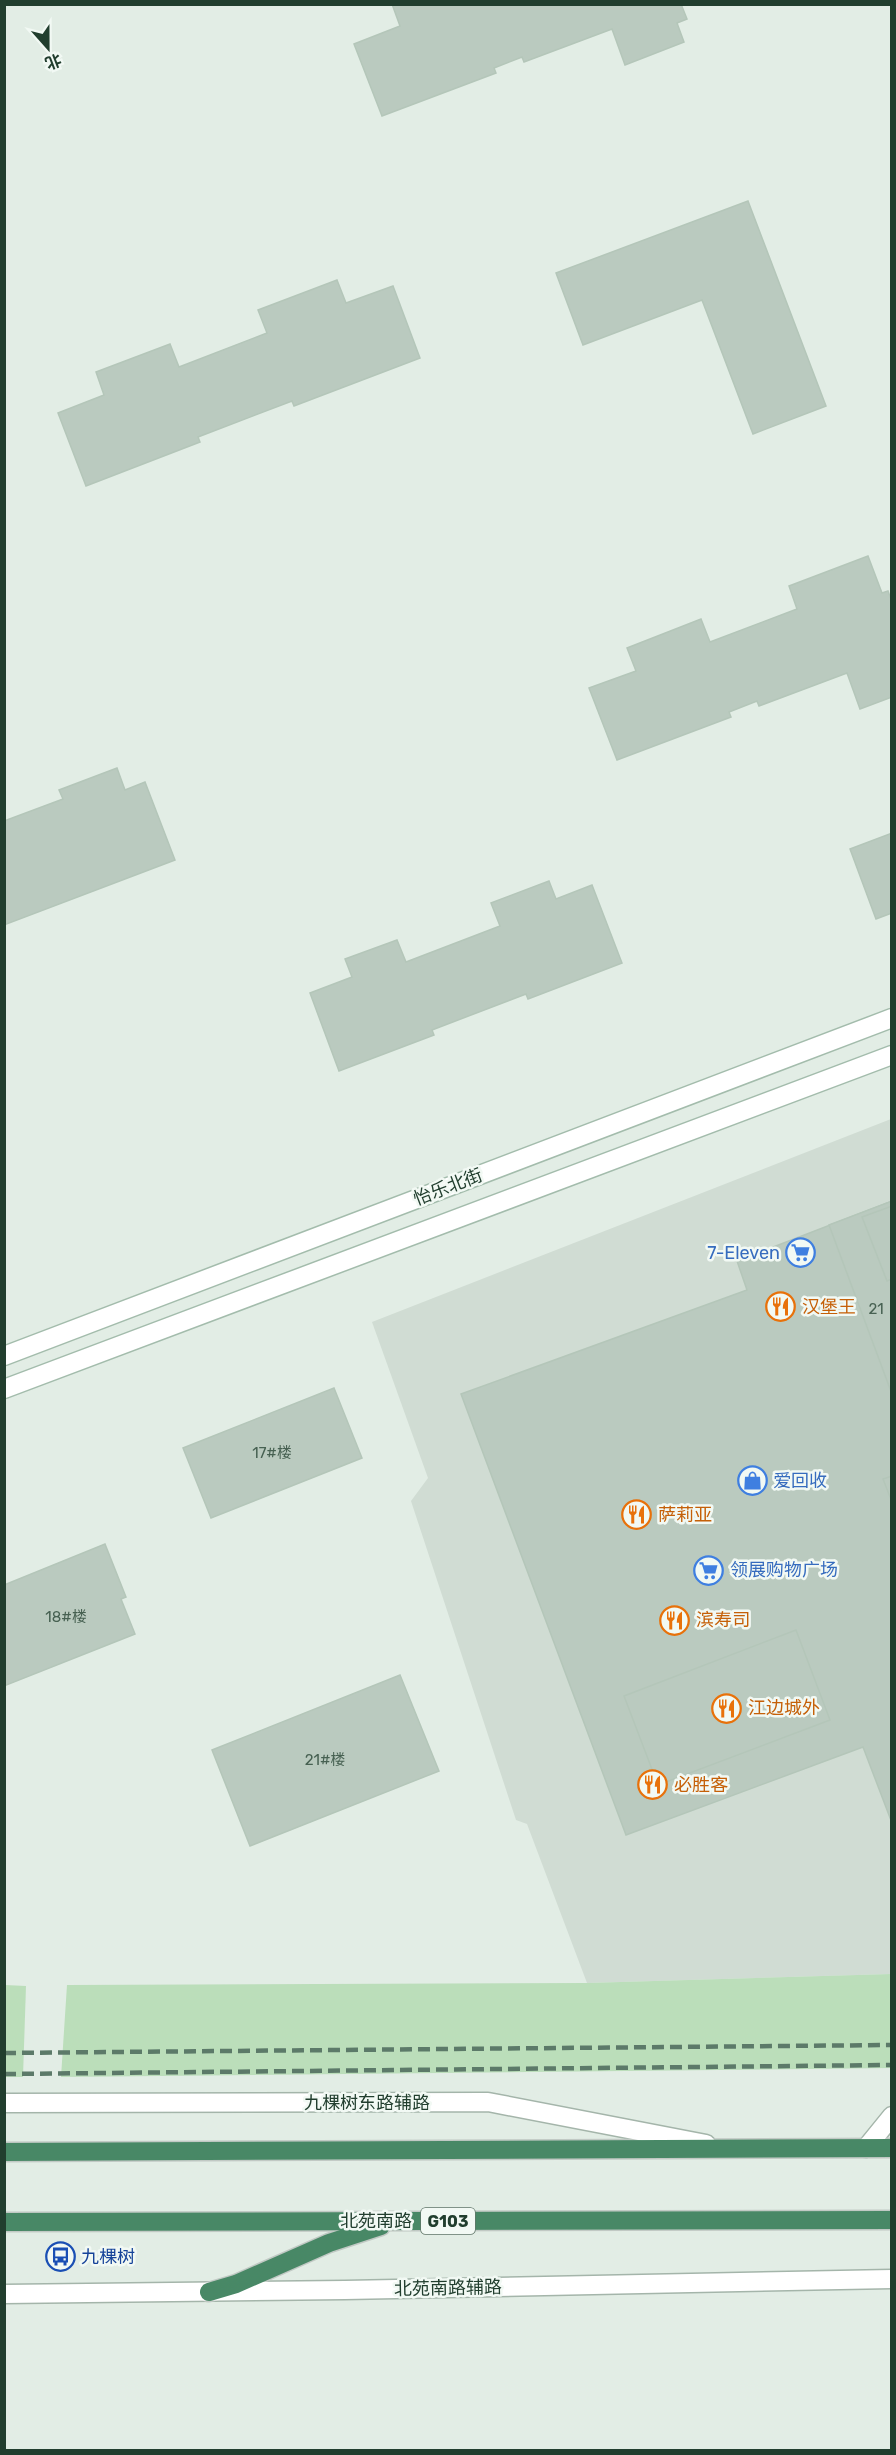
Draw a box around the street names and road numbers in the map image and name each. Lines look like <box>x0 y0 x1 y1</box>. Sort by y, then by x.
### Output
street label: 怡乐北街 <box>410 1164 486 1210</box>
street label: 九棵树东路辅路 <box>304 2092 430 2114</box>
road number: G103 <box>421 2208 475 2234</box>
street label: 北苑南路 <box>340 2210 412 2232</box>
street label: 北苑南路辅路 <box>394 2276 502 2300</box>

